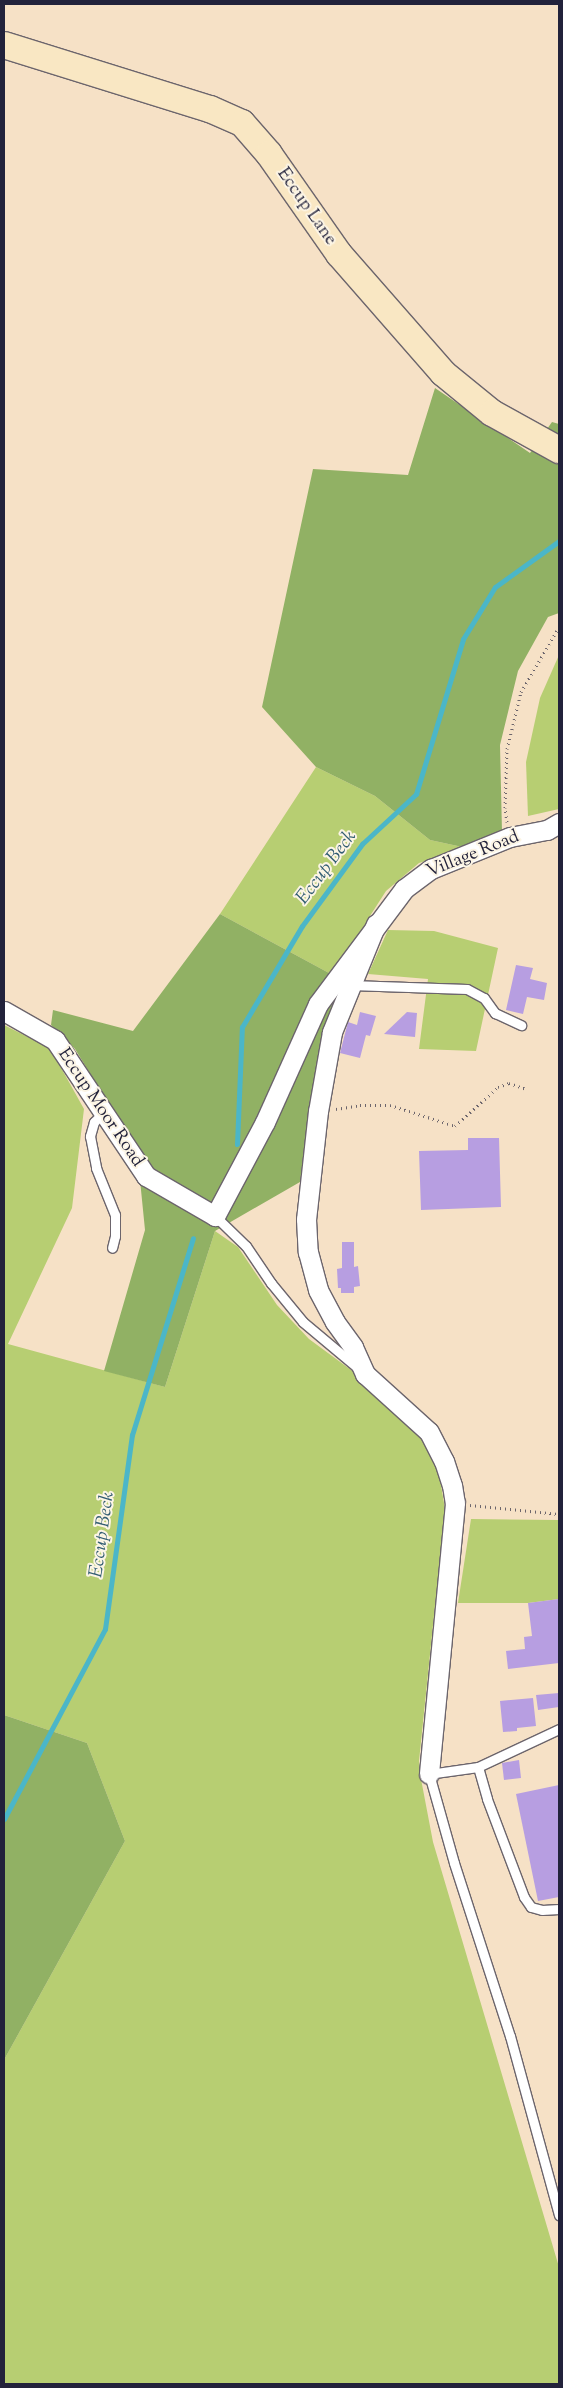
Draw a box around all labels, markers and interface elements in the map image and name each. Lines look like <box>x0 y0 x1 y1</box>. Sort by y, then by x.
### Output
street label: Eccup Lane <box>272 164 340 250</box>
water label: Eccup Beck <box>292 827 362 909</box>
street label: Village Road <box>424 827 522 883</box>
street label: Eccup Moor Road <box>52 1045 148 1171</box>
water label: Eccup Beck <box>86 1491 120 1579</box>

